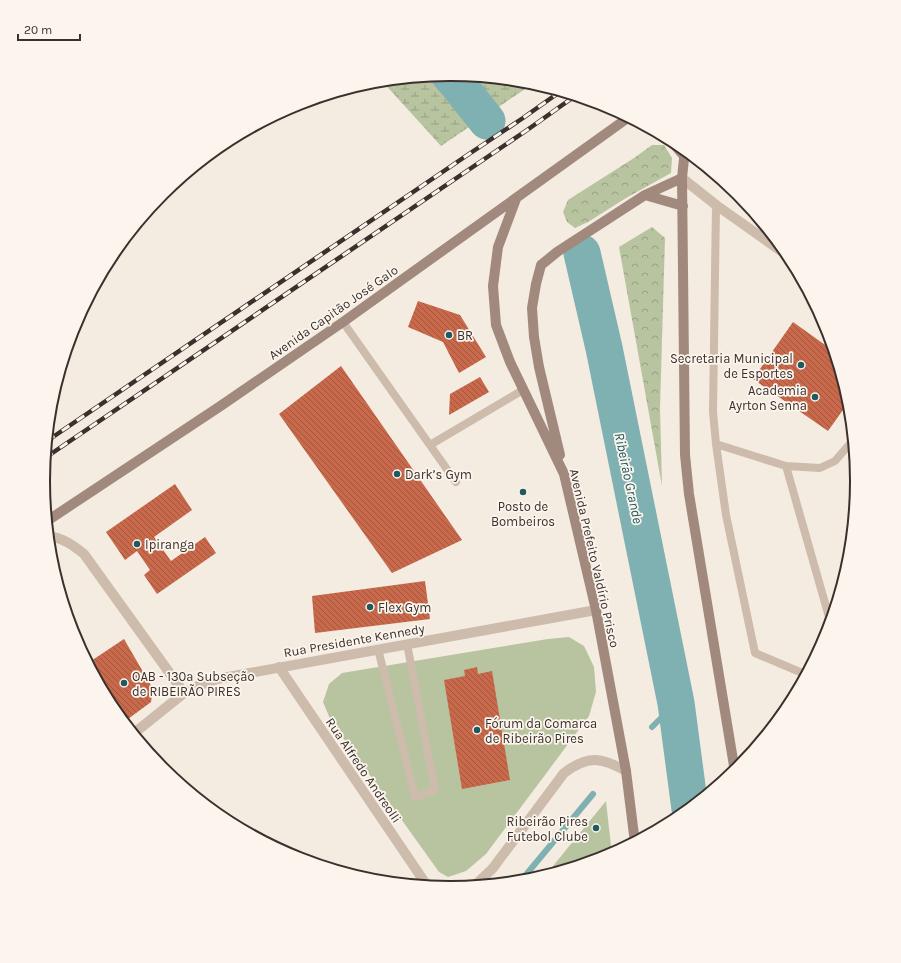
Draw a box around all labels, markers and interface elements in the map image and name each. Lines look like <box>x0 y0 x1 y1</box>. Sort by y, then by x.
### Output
scale bar <box>18 16 80 42</box>
text: 20 m <box>24 23 52 37</box>
street label: Avenida Capitão José Galo <box>266 262 401 363</box>
place label: BR <box>457 328 473 343</box>
marker: BR <box>444 330 454 340</box>
place label: Secretaria Municipal de Esportes <box>670 351 793 381</box>
marker: Secretaria Municipal de Esportes <box>796 360 806 370</box>
place label: Academia Ayrton Senna <box>729 383 807 413</box>
marker: Academia Ayrton Senna <box>810 392 820 402</box>
water label: Ribeirão Grande <box>611 431 647 526</box>
place label: Dark’s Gym <box>405 467 472 482</box>
street label: Avenida Prefeito Valdírio Prisco <box>567 467 622 649</box>
marker: Dark’s Gym <box>392 469 402 479</box>
marker: Posto de Bombeiros <box>518 487 528 497</box>
place label: Posto de Bombeiros <box>491 499 555 529</box>
place label: Ipiranga <box>145 537 194 552</box>
marker: Ipiranga <box>132 539 142 549</box>
place label: Flex Gym <box>378 600 431 615</box>
marker: Flex Gym <box>365 602 375 612</box>
street label: Rua Presidente Kennedy <box>282 621 426 660</box>
place label: OAB - 130ª Subseção de RIBEIRÃO PIRES <box>132 669 254 699</box>
marker: OAB - 130ª Subseção de RIBEIRÃO PIRES <box>119 678 129 688</box>
street label: Rua Alfredo Andreolli <box>323 715 404 826</box>
place label: Fórum da Comarca de Ribeirão Pires <box>485 716 597 746</box>
marker: Fórum da Comarca de Ribeirão Pires <box>472 725 482 735</box>
place label: Ribeirão Pires Futebol Clube <box>507 814 588 844</box>
marker: Ribeirão Pires Futebol Clube <box>591 823 601 833</box>

